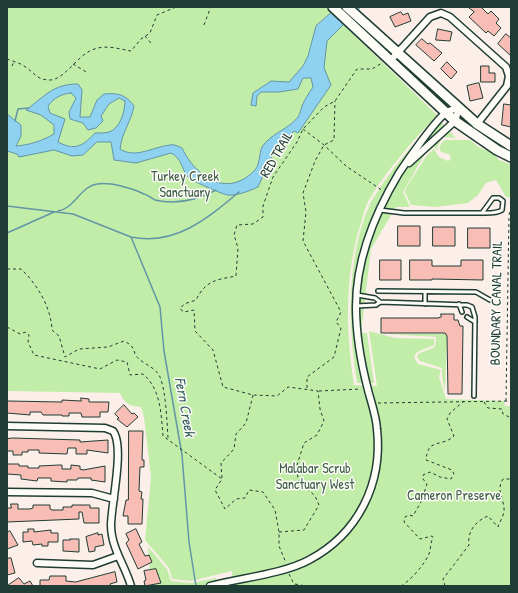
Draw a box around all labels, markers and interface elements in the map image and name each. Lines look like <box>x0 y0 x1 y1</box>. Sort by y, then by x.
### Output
street label: RED TRAIL <box>257 129 297 181</box>
park label: Turkey Creek Sanctuary <box>151 169 219 202</box>
street label: BOUNDARY CANAL TRAIL <box>488 240 506 366</box>
water label: Fern Creek <box>170 376 198 438</box>
park label: Malabar Scrub Sanctuary West <box>276 461 354 494</box>
park label: Cameron Preserve <box>407 488 501 504</box>

